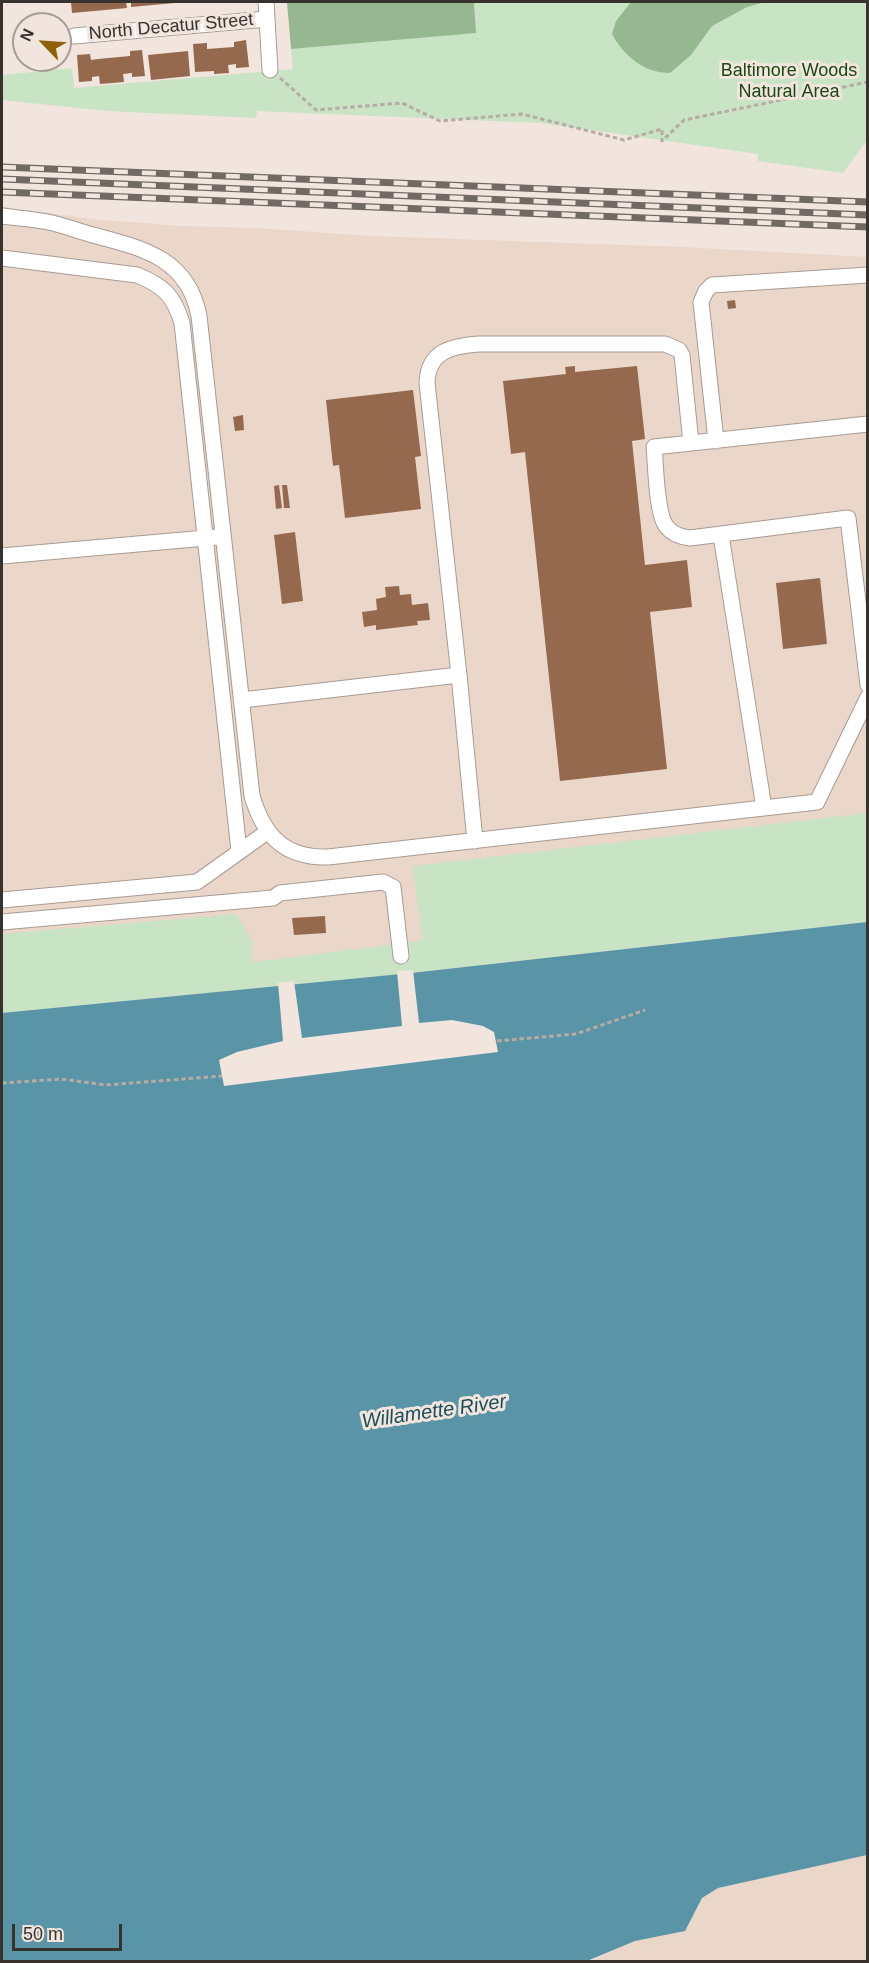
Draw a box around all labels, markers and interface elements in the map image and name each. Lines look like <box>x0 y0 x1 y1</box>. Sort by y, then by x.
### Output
street label: North Decatur Street <box>88 9 254 45</box>
north arrow <box>12 12 72 72</box>
text: N <box>17 26 37 44</box>
park label: Baltimore Woods Natural Area <box>721 60 857 103</box>
water label: Willamette River <box>360 1390 508 1434</box>
scale bar <box>15 1912 124 1950</box>
text: 50 m <box>23 1924 63 1944</box>

